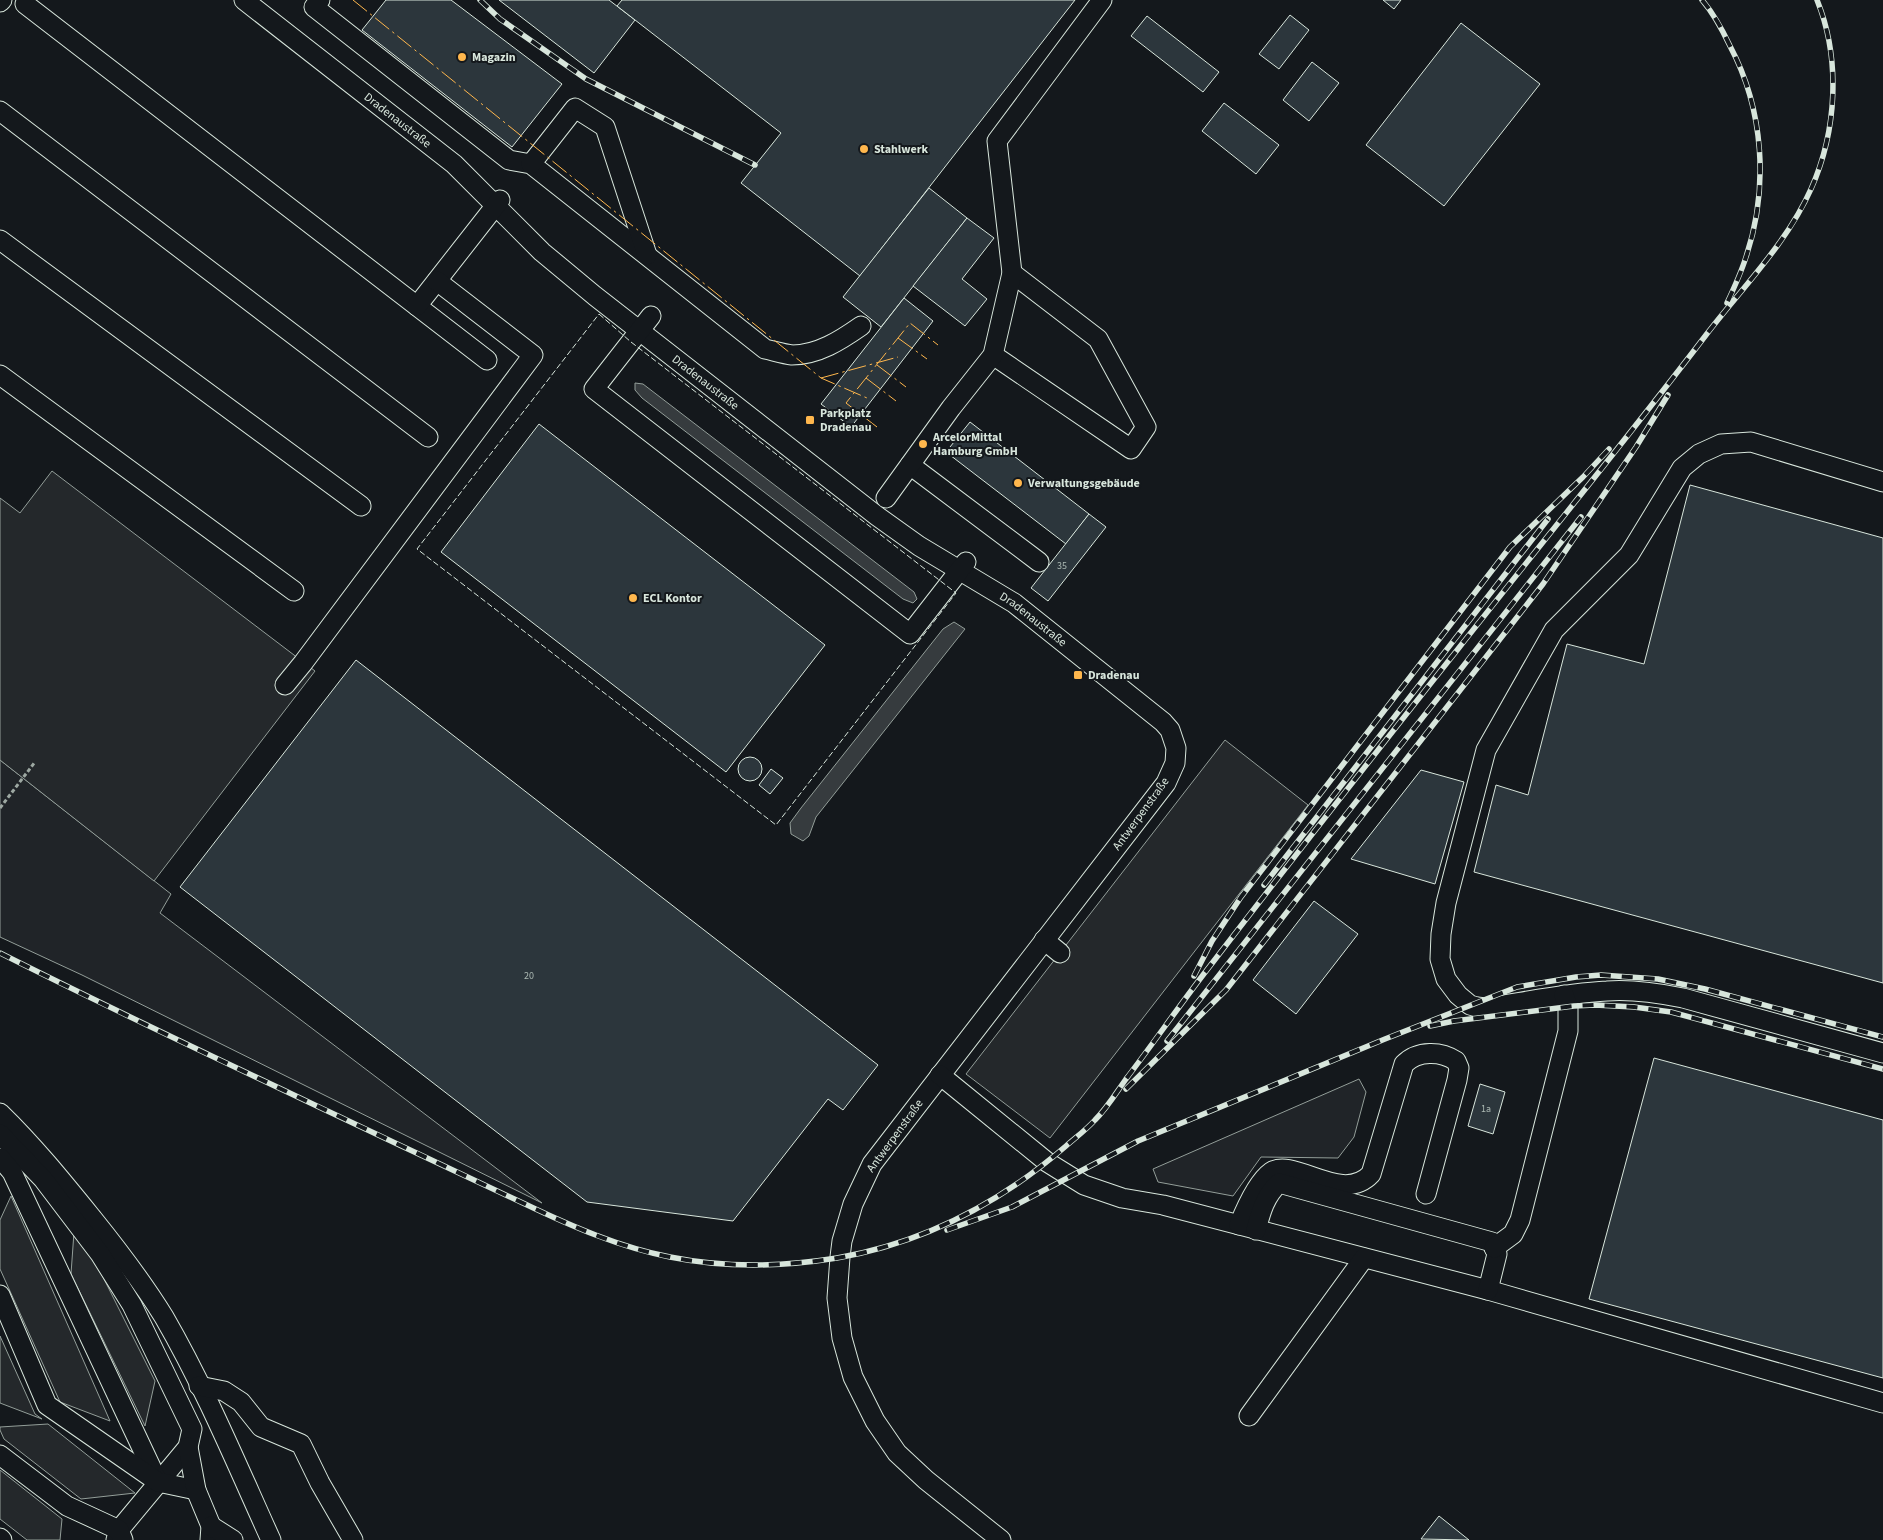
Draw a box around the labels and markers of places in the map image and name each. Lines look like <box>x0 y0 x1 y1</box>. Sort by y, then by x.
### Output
place label: Magazin <box>472 49 516 66</box>
marker: Magazin <box>456 51 468 63</box>
place label: Stahlwerk <box>874 141 928 158</box>
marker: Stahlwerk <box>858 143 870 155</box>
place label: Parkplatz Dradenau <box>820 405 872 436</box>
marker: Parkplatz Dradenau <box>804 414 816 426</box>
place label: ArcelorMittal Hamburg GmbH <box>932 429 1018 460</box>
marker: ArcelorMittal Hamburg GmbH <box>917 438 929 450</box>
place label: Verwaltungsgebäude <box>1027 475 1140 492</box>
marker: Verwaltungsgebäude <box>1012 477 1024 489</box>
place label: ECL Kontor <box>643 590 702 607</box>
marker: ECL Kontor <box>627 592 639 604</box>
place label: Dradenau <box>1088 667 1140 684</box>
marker: Dradenau <box>1072 669 1084 681</box>

